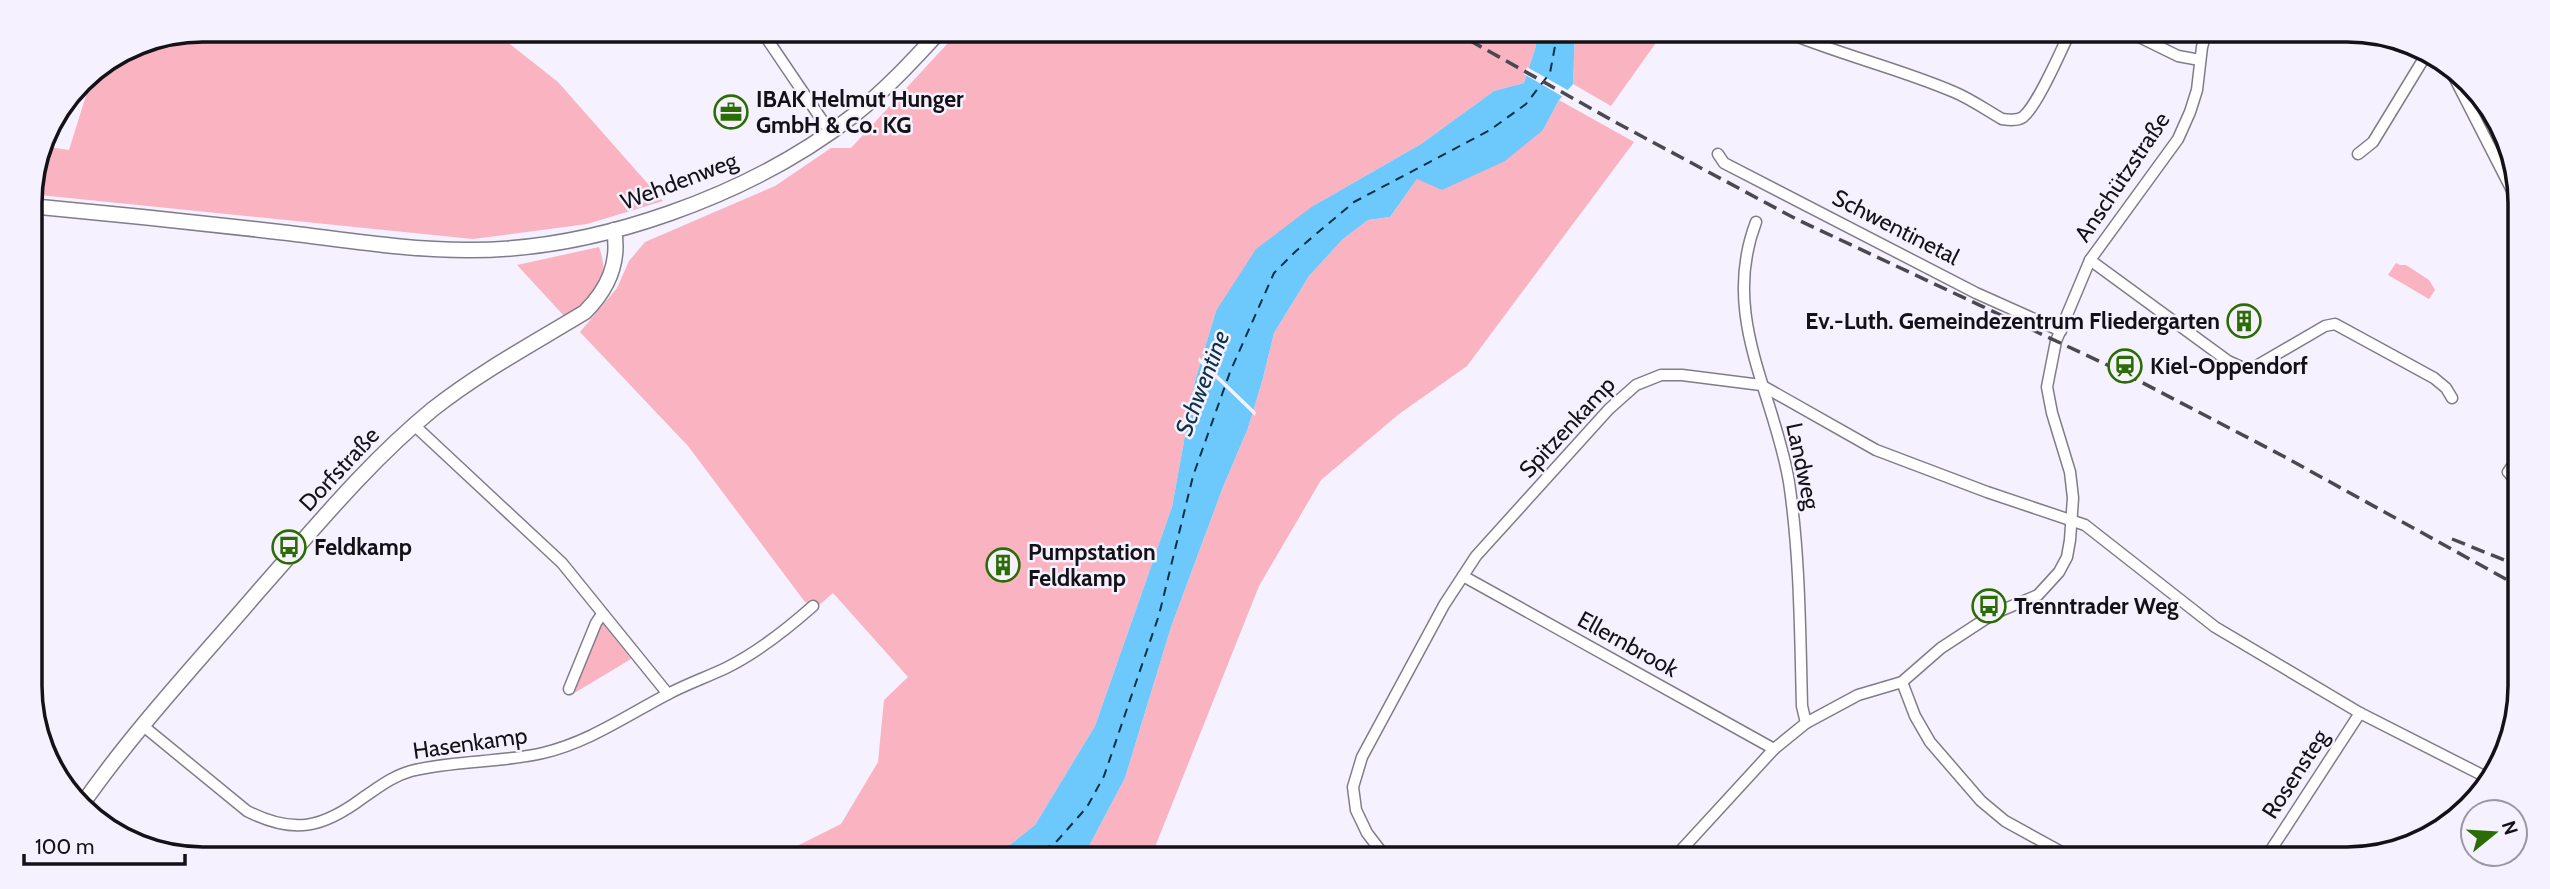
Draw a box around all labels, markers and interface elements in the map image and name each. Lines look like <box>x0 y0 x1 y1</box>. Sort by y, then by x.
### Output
place label: IBAK Helmut Hunger GmbH & Co. KG <box>756 85 964 139</box>
office icon: IBAK Helmut Hunger GmbH & Co. KG <box>712 93 750 131</box>
street label: Anschützstraße <box>2068 107 2176 247</box>
street label: Wehdenweg <box>617 146 742 216</box>
street label: Schwentinetal <box>1828 183 1965 271</box>
building icon: Ev.-Luth. Gemeindezentrum Fliedergarten <box>2225 302 2263 340</box>
place label: Ev.-Luth. Gemeindezentrum Fliedergarten <box>1805 307 2220 335</box>
water label: Schwentine <box>1169 327 1235 439</box>
station icon: Kiel-Oppendorf <box>2106 347 2144 385</box>
place label: Kiel-Oppendorf <box>2150 352 2308 380</box>
street label: Spitzenkamp <box>1513 370 1621 483</box>
street label: Landweg <box>1780 420 1826 512</box>
street label: Dorfstraße <box>293 421 385 517</box>
bus stop icon: Feldkamp <box>270 528 308 566</box>
place label: Feldkamp <box>314 533 412 561</box>
place label: Pumpstation Feldkamp <box>1028 538 1156 592</box>
building icon: Pumpstation Feldkamp <box>984 546 1022 584</box>
bus stop icon: Trenntrader Weg <box>1970 587 2008 625</box>
place label: Trenntrader Weg <box>2014 592 2179 620</box>
street label: Ellernbrook <box>1573 605 1684 683</box>
street label: Hasenkamp <box>411 721 529 765</box>
street label: Rosensteg <box>2256 724 2334 824</box>
north arrow <box>2459 798 2529 868</box>
text: N <box>2497 818 2523 838</box>
scale bar <box>24 822 186 866</box>
text: 100 m <box>35 834 94 859</box>

